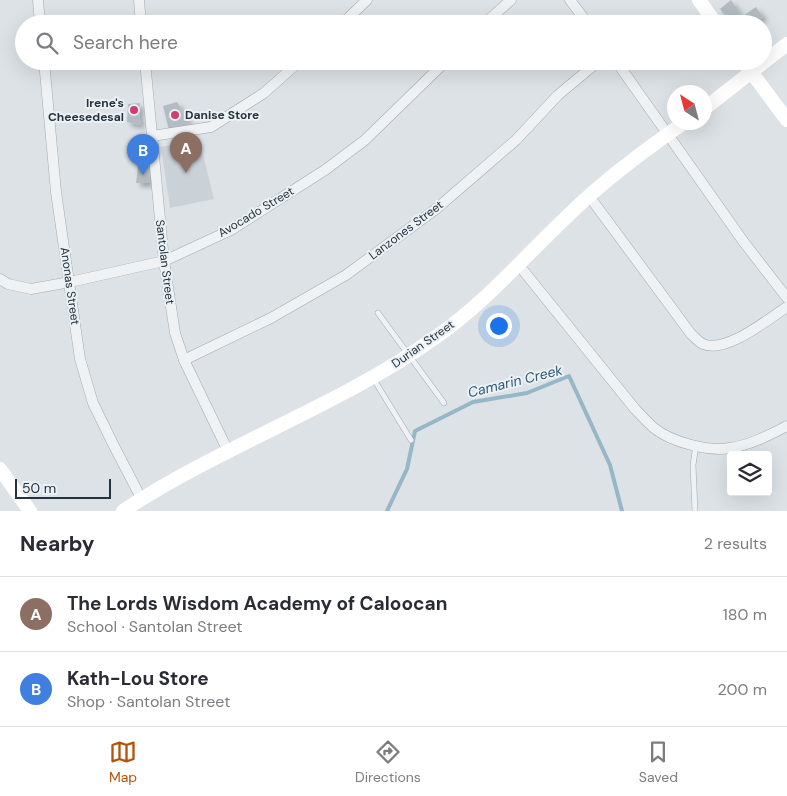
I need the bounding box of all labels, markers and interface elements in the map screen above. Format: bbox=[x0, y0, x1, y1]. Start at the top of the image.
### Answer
search box bbox=[15, 15, 772, 70]
icon: search bbox=[33, 29, 61, 57]
text: Search here bbox=[73, 30, 178, 55]
north arrow bbox=[667, 85, 712, 130]
place label: Irene's Cheesedesal bbox=[48, 95, 124, 125]
marker: Irene's Cheesedesal bbox=[128, 104, 140, 116]
place label: Danise Store bbox=[185, 107, 259, 123]
marker: Danise Store bbox=[169, 109, 181, 121]
pin: A bbox=[170, 132, 202, 173]
pin: B bbox=[127, 134, 159, 175]
street label: Avocado Street bbox=[215, 183, 297, 241]
street label: Lanzones Street bbox=[366, 197, 447, 263]
street label: Santolan Street bbox=[152, 219, 178, 306]
street label: Anonas Street bbox=[57, 246, 83, 326]
your location bbox=[486, 313, 512, 339]
street label: Durian Street bbox=[388, 316, 458, 372]
water label: Camarin Creek bbox=[466, 360, 565, 401]
map controls bbox=[727, 451, 772, 496]
button: layers bbox=[727, 451, 772, 496]
scale bar bbox=[15, 476, 111, 499]
text: 50 m bbox=[22, 479, 56, 497]
text: Nearby bbox=[20, 530, 94, 558]
text: 2 results bbox=[704, 533, 767, 554]
text: The Lords Wisdom Academy of Caloocan bbox=[67, 591, 447, 616]
text: A bbox=[30, 604, 42, 625]
text: 180 m bbox=[723, 604, 767, 625]
text: School · Santolan Street bbox=[67, 616, 243, 637]
text: Kath-Lou Store bbox=[67, 666, 209, 691]
text: B bbox=[31, 679, 41, 700]
text: 200 m bbox=[718, 679, 767, 700]
text: Shop · Santolan Street bbox=[67, 691, 230, 712]
tab: Map bbox=[109, 738, 137, 786]
tab: Directions bbox=[355, 738, 421, 786]
tab: Saved bbox=[639, 738, 678, 786]

